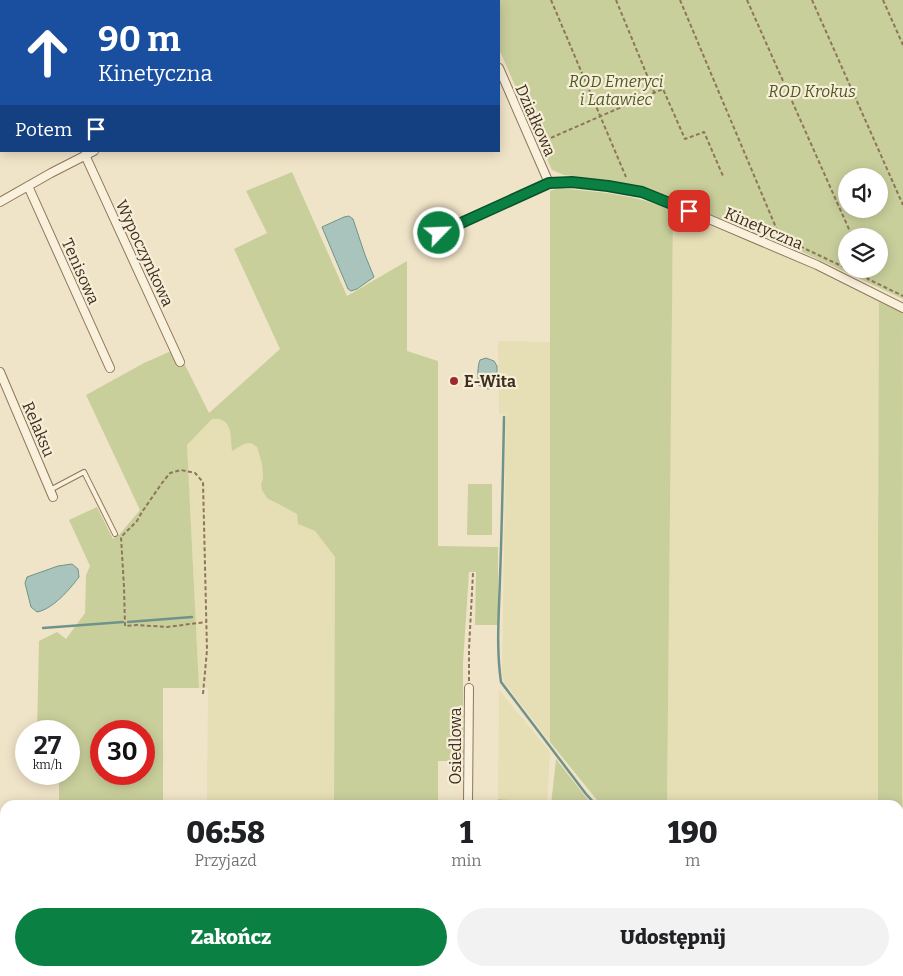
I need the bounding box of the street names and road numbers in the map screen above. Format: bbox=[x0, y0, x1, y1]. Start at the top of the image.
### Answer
street label: Działkowa bbox=[511, 81, 560, 159]
street label: Wypoczynkowa bbox=[112, 197, 178, 310]
street label: Kinetyczna bbox=[722, 203, 806, 254]
street label: Tenisowa bbox=[58, 235, 104, 307]
street label: Relaksu bbox=[18, 399, 59, 460]
street label: Osiedlowa bbox=[446, 707, 465, 785]

